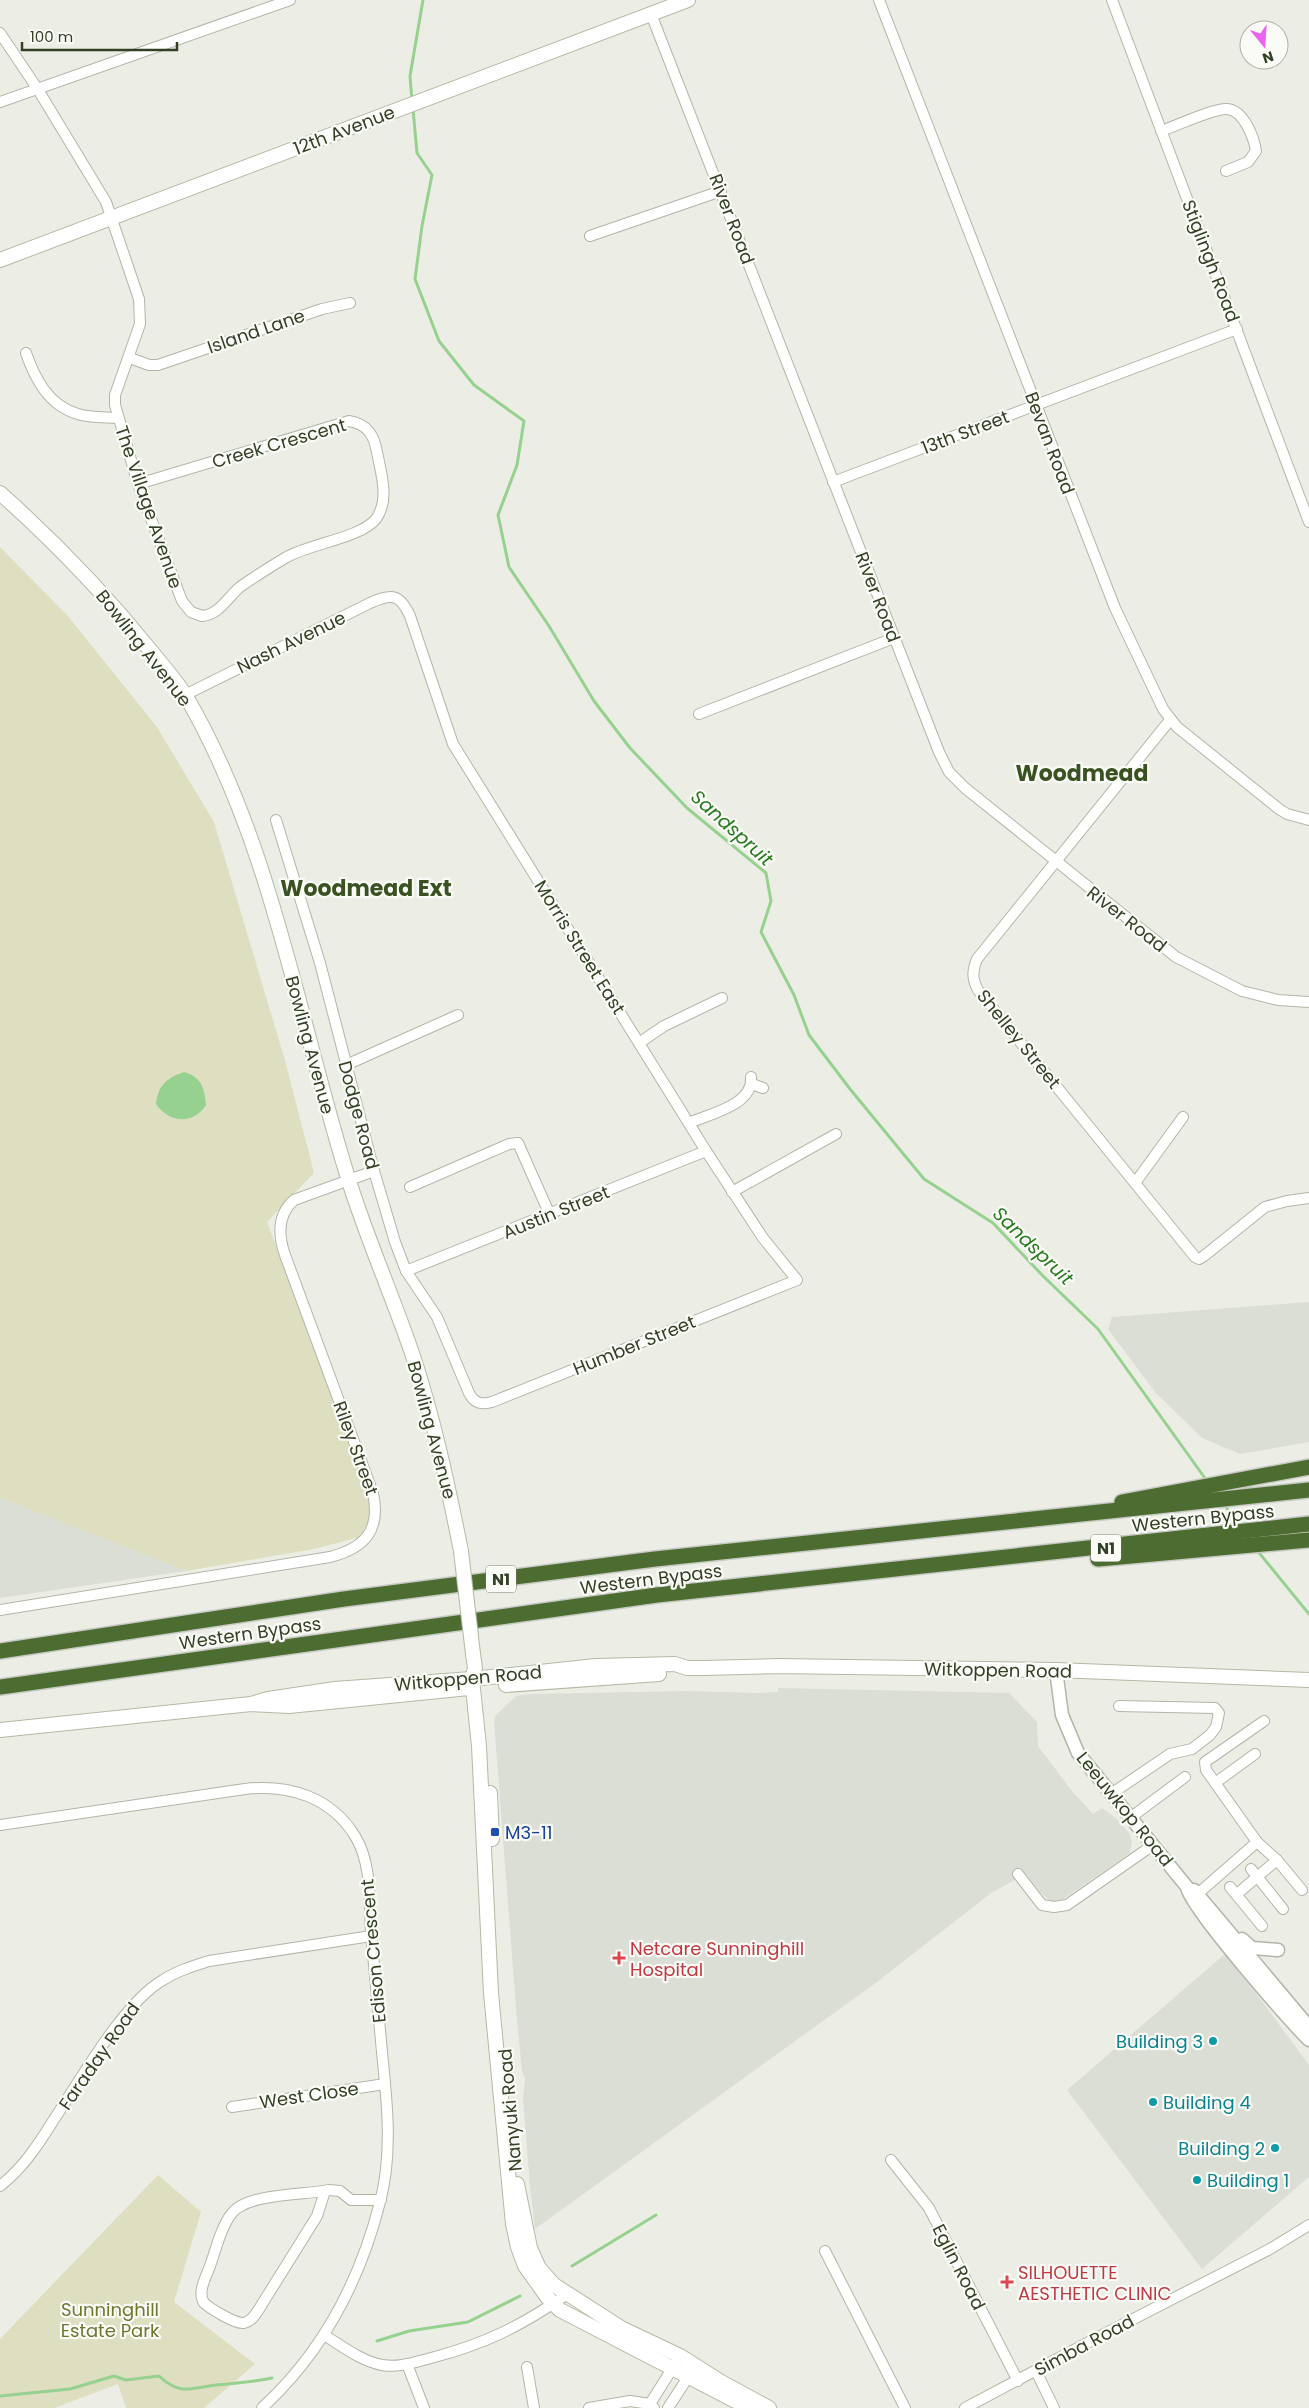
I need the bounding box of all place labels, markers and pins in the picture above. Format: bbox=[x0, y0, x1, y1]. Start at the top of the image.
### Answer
place label: M3-11 bbox=[505, 1820, 553, 1845]
marker: M3-11 bbox=[489, 1826, 501, 1838]
place label: Netcare Sunninghill Hospital bbox=[630, 1936, 804, 1982]
marker: Netcare Sunninghill Hospital bbox=[612, 1951, 626, 1965]
place label: Building 3 bbox=[1116, 2029, 1203, 2054]
marker: Building 3 bbox=[1207, 2035, 1219, 2047]
place label: Building 4 bbox=[1163, 2090, 1251, 2115]
marker: Building 4 bbox=[1147, 2096, 1159, 2108]
place label: Building 2 bbox=[1178, 2136, 1265, 2161]
marker: Building 2 bbox=[1269, 2142, 1281, 2154]
place label: Building 1 bbox=[1207, 2168, 1289, 2193]
marker: Building 1 bbox=[1191, 2174, 1203, 2186]
place label: SILHOUETTE AESTHETIC CLINIC bbox=[1018, 2260, 1171, 2306]
marker: SILHOUETTE AESTHETIC CLINIC bbox=[1000, 2275, 1014, 2289]

